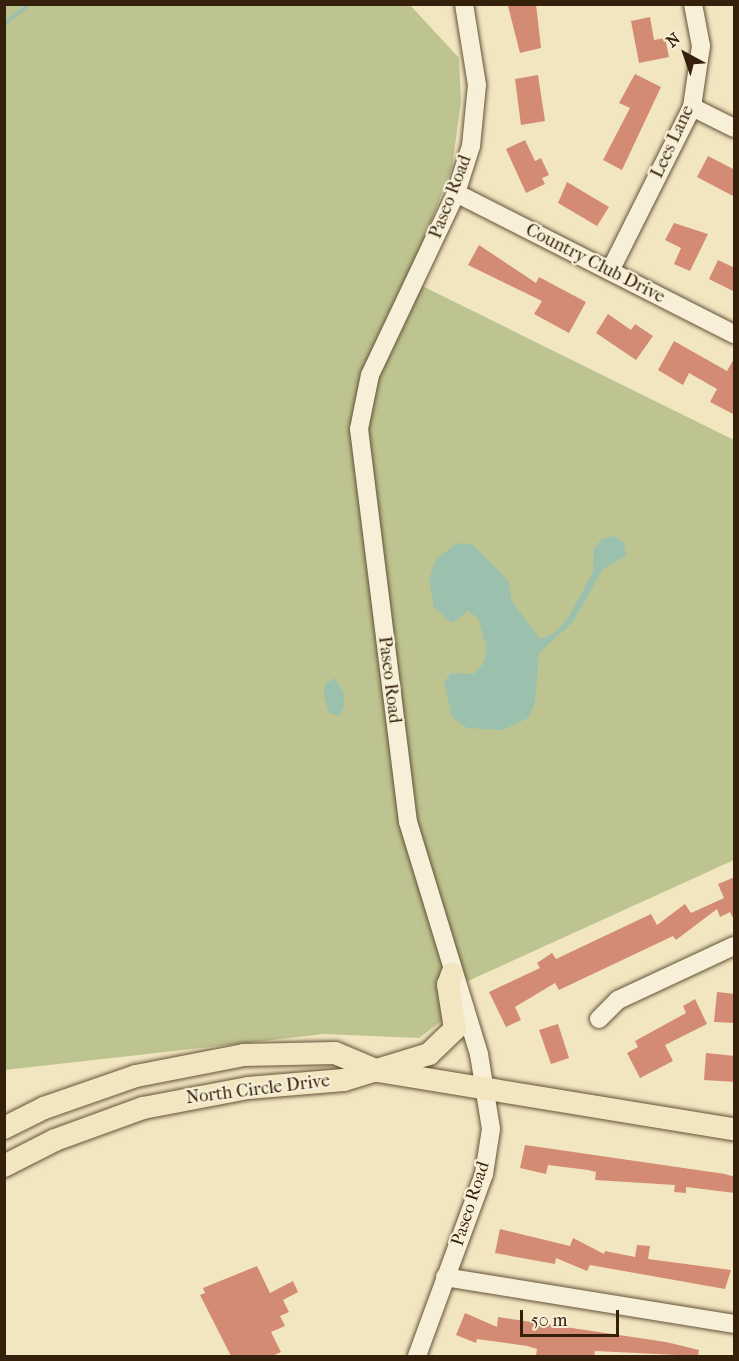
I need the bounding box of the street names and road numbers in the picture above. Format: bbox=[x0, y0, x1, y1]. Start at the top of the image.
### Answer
street label: Lees Lane bbox=[647, 102, 699, 182]
street label: Paseo Road bbox=[425, 152, 477, 242]
street label: Country Club Drive bbox=[522, 220, 668, 308]
street label: Paseo Road bbox=[373, 635, 405, 725]
street label: North Circle Drive bbox=[185, 1070, 331, 1110]
street label: Paseo Road bbox=[447, 1159, 495, 1249]

